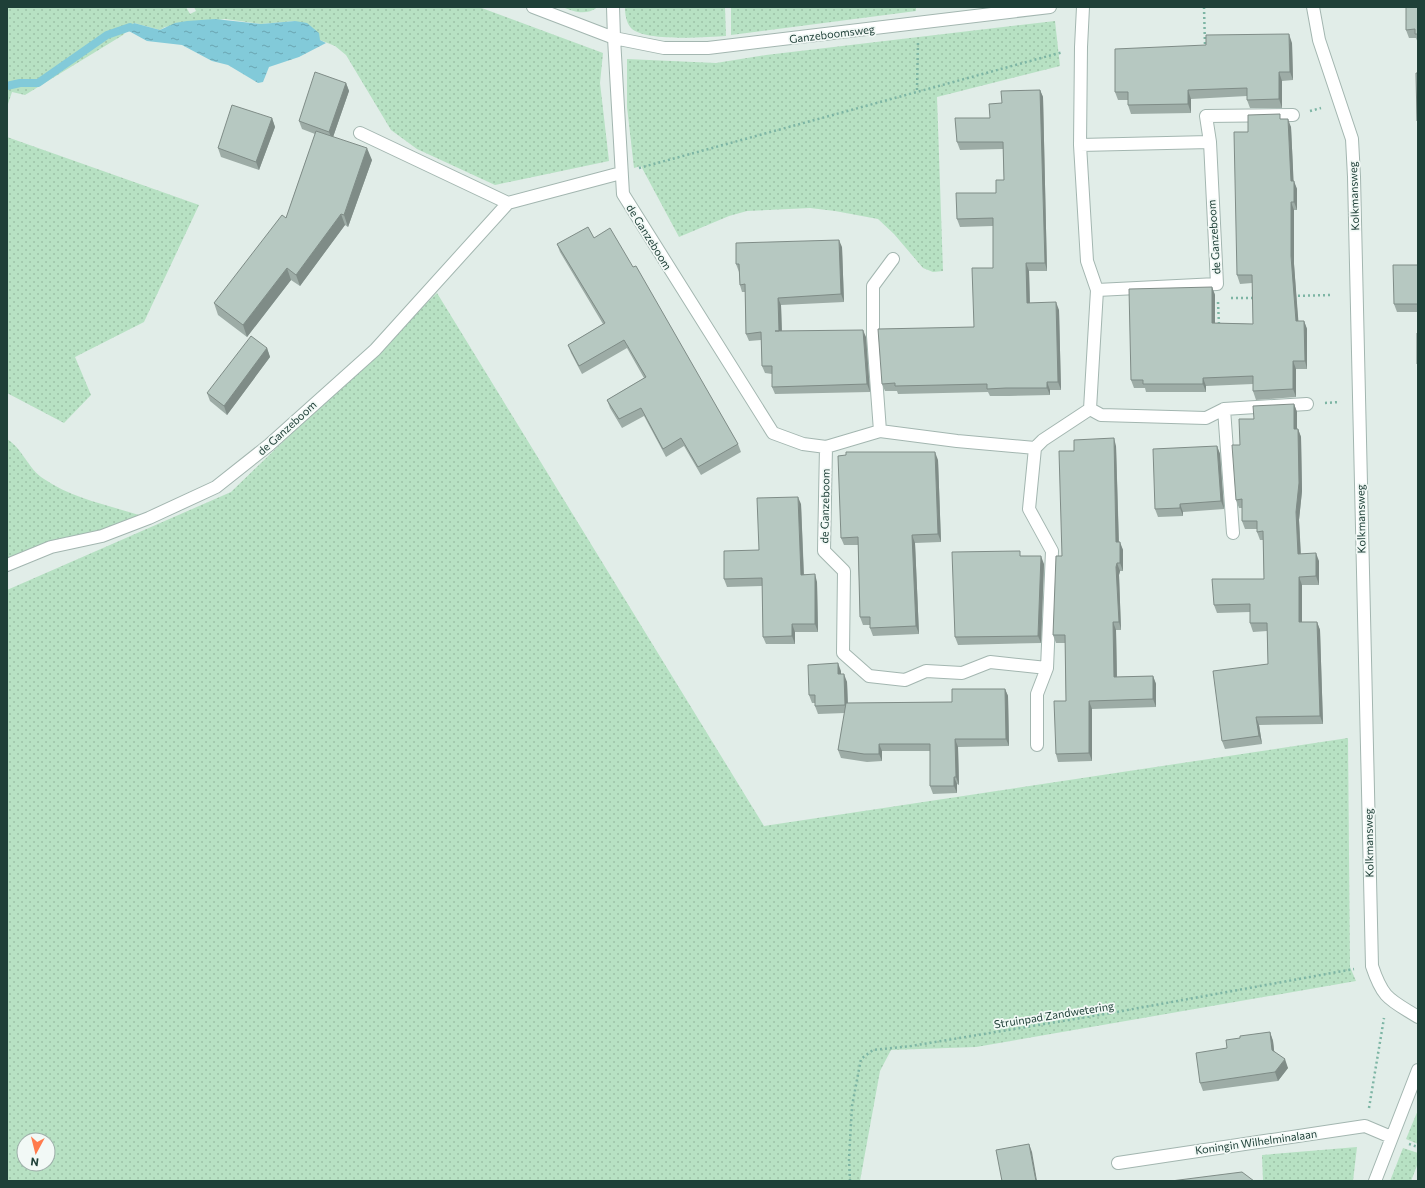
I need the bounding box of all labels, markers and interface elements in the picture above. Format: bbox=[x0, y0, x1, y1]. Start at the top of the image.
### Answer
street label: Ganzeboomsweg bbox=[789, 22, 875, 45]
street label: Kolkmansweg bbox=[1346, 161, 1361, 231]
street label: de Ganzeboom bbox=[1204, 199, 1223, 275]
street label: de Ganzeboom bbox=[624, 202, 675, 272]
street label: de Ganzeboom bbox=[254, 398, 319, 458]
street label: de Ganzeboom bbox=[817, 468, 832, 544]
street label: Kolkmansweg bbox=[1353, 484, 1368, 554]
street label: Kolkmansweg bbox=[1361, 808, 1376, 878]
street label: Struinpad Zandwetering bbox=[993, 999, 1115, 1030]
street label: Koningin Wilhelminalaan bbox=[1194, 1127, 1318, 1157]
north arrow bbox=[16, 1132, 56, 1172]
text: N bbox=[30, 1155, 40, 1169]

